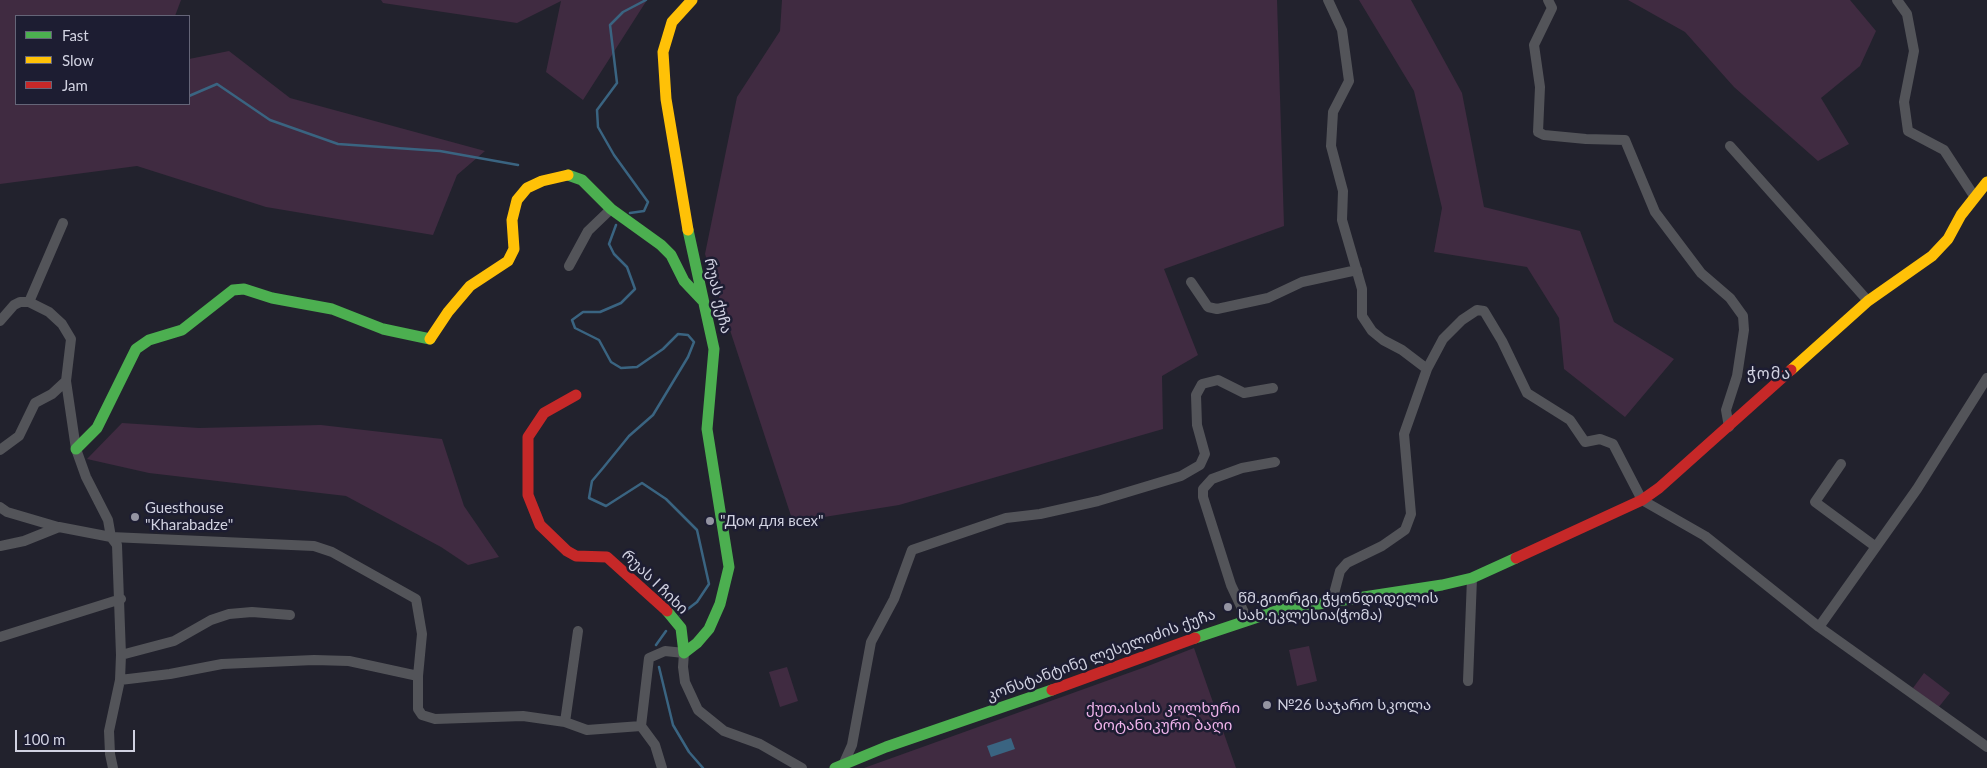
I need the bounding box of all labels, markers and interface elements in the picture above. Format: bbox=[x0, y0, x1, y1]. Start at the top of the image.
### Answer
legend bbox=[15, 15, 190, 105]
text: Fast bbox=[62, 26, 89, 44]
text: Slow bbox=[62, 51, 94, 69]
text: Jam bbox=[62, 76, 88, 94]
street label: რუას ქუჩა bbox=[701, 256, 735, 336]
district label: ჭომა bbox=[1746, 364, 1792, 384]
place label: Guesthouse "Kharabadze" bbox=[145, 499, 233, 534]
marker: Guesthouse "Kharabadze" bbox=[129, 511, 141, 523]
place label: "Дом для всех" bbox=[720, 512, 824, 530]
marker: "Дом для всех" bbox=[704, 515, 716, 527]
street label: რუას I ჩიხი bbox=[618, 546, 692, 618]
place label: წმ.გიორგი ჭყონდიდელის სახ.ეკლესია(ჭომა) bbox=[1238, 589, 1439, 624]
marker: წმ.გიორგი ჭყონდიდელის სახ.ეკლესია(ჭომა) bbox=[1222, 601, 1234, 613]
street label: კონსტანტინე ლესელიძის ქუჩა bbox=[984, 605, 1218, 705]
place label: №26 საჯარო სკოლა bbox=[1277, 696, 1431, 714]
park label: ქუთაისის კოლხური ბოტანიკური ბაღი bbox=[1086, 699, 1240, 734]
marker: №26 საჯარო სკოლა bbox=[1261, 699, 1273, 711]
scale bar bbox=[18, 720, 138, 752]
text: 100 m bbox=[23, 730, 65, 748]

